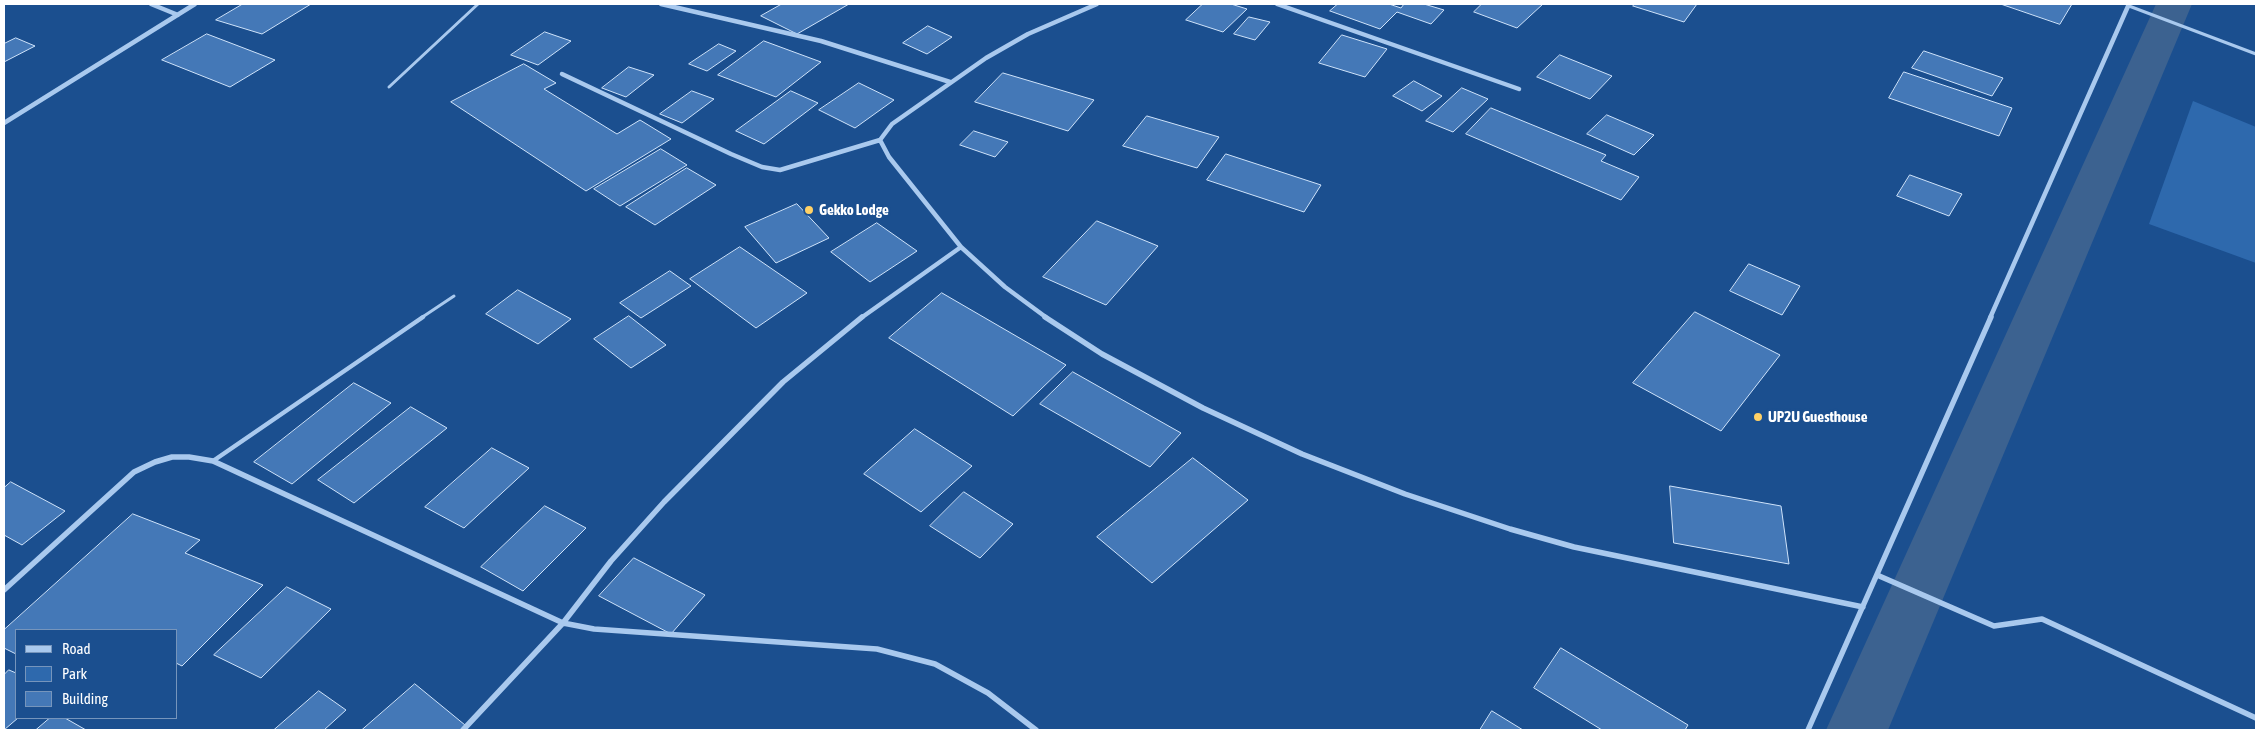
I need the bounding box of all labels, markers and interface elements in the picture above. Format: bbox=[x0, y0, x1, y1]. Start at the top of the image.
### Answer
place label: Gekko Lodge bbox=[819, 201, 889, 219]
marker: Gekko Lodge bbox=[803, 204, 815, 216]
place label: UP2U Guesthouse bbox=[1768, 408, 1867, 426]
marker: UP2U Guesthouse bbox=[1752, 411, 1764, 423]
legend bbox=[15, 629, 178, 719]
text: Road bbox=[62, 640, 91, 657]
text: Park bbox=[62, 665, 87, 682]
text: Building bbox=[62, 690, 108, 707]

